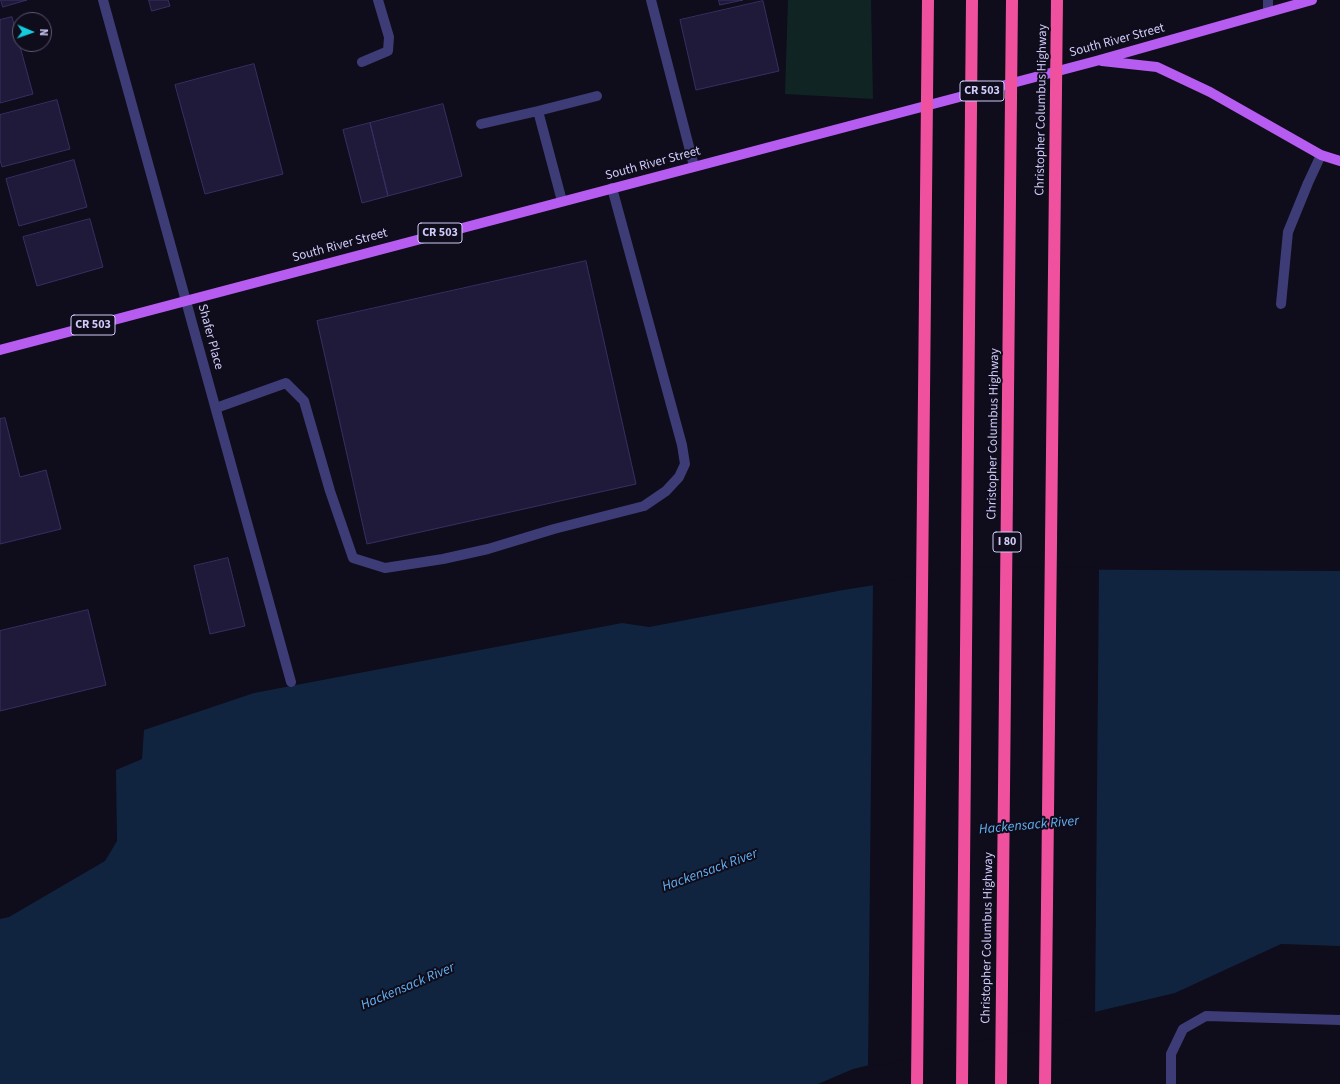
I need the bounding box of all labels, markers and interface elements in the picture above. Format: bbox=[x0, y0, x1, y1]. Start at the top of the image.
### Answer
north arrow bbox=[12, 12, 52, 52]
street label: South River Street bbox=[1068, 21, 1166, 61]
street label: Christopher Columbus Highway bbox=[1033, 24, 1051, 196]
text: N bbox=[36, 28, 51, 36]
road number: CR 503 bbox=[960, 81, 1004, 101]
street label: South River Street bbox=[604, 144, 702, 184]
road number: CR 503 bbox=[418, 223, 462, 243]
street label: South River Street bbox=[291, 226, 389, 266]
street label: Shafer Place bbox=[194, 303, 226, 371]
road number: CR 503 bbox=[71, 315, 115, 335]
street label: Christopher Columbus Highway bbox=[985, 348, 1003, 520]
road number: I 80 bbox=[993, 532, 1021, 552]
water label: Hackensack River bbox=[978, 813, 1080, 839]
water label: Hackensack River bbox=[660, 846, 760, 896]
street label: Christopher Columbus Highway bbox=[979, 852, 997, 1024]
water label: Hackensack River bbox=[359, 960, 457, 1014]

